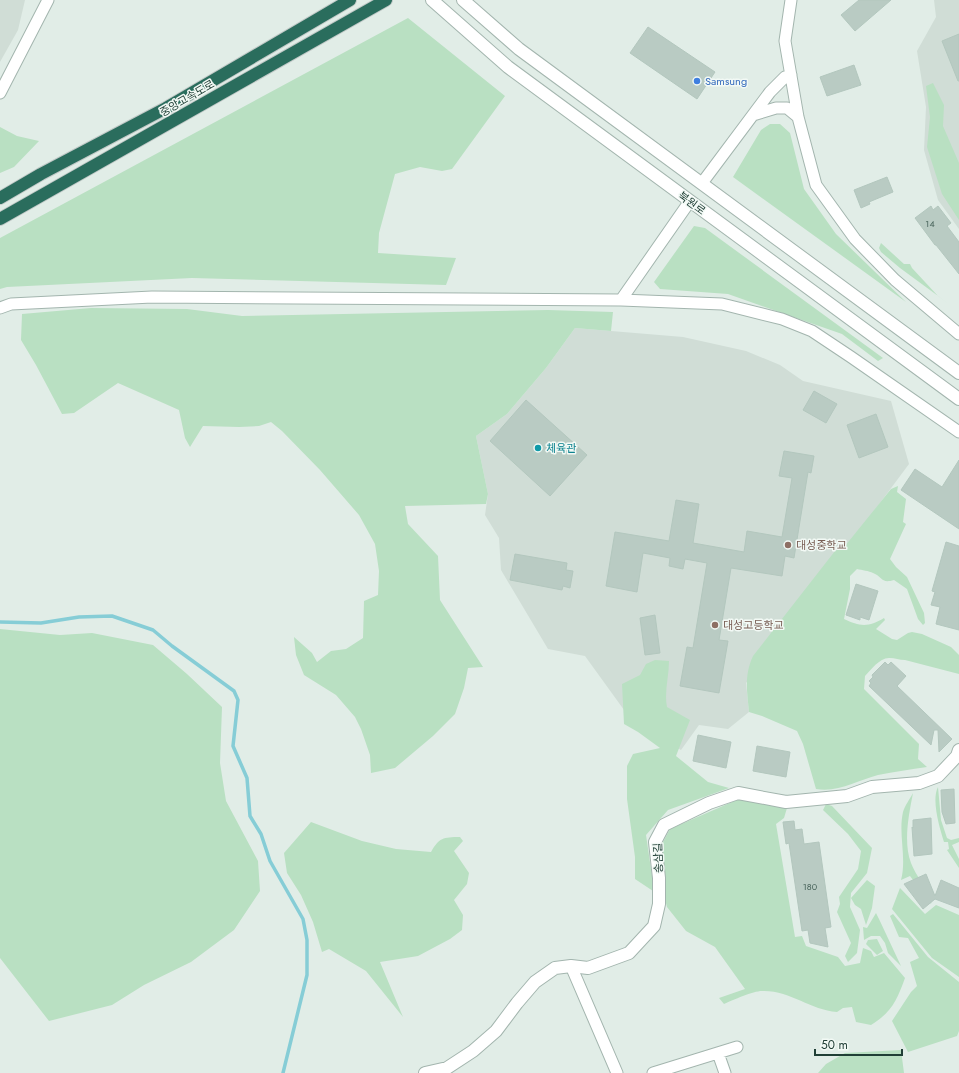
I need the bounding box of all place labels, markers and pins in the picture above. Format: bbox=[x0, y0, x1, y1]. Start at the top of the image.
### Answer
place label: Samsung bbox=[705, 73, 747, 89]
marker: Samsung bbox=[692, 76, 702, 86]
place label: 체육관 bbox=[546, 440, 576, 456]
marker: 체육관 bbox=[533, 443, 543, 453]
place label: 대성중학교 bbox=[796, 537, 847, 553]
marker: 대성중학교 bbox=[783, 540, 793, 550]
place label: 대성고등학교 bbox=[723, 617, 784, 633]
marker: 대성고등학교 bbox=[710, 620, 720, 630]

